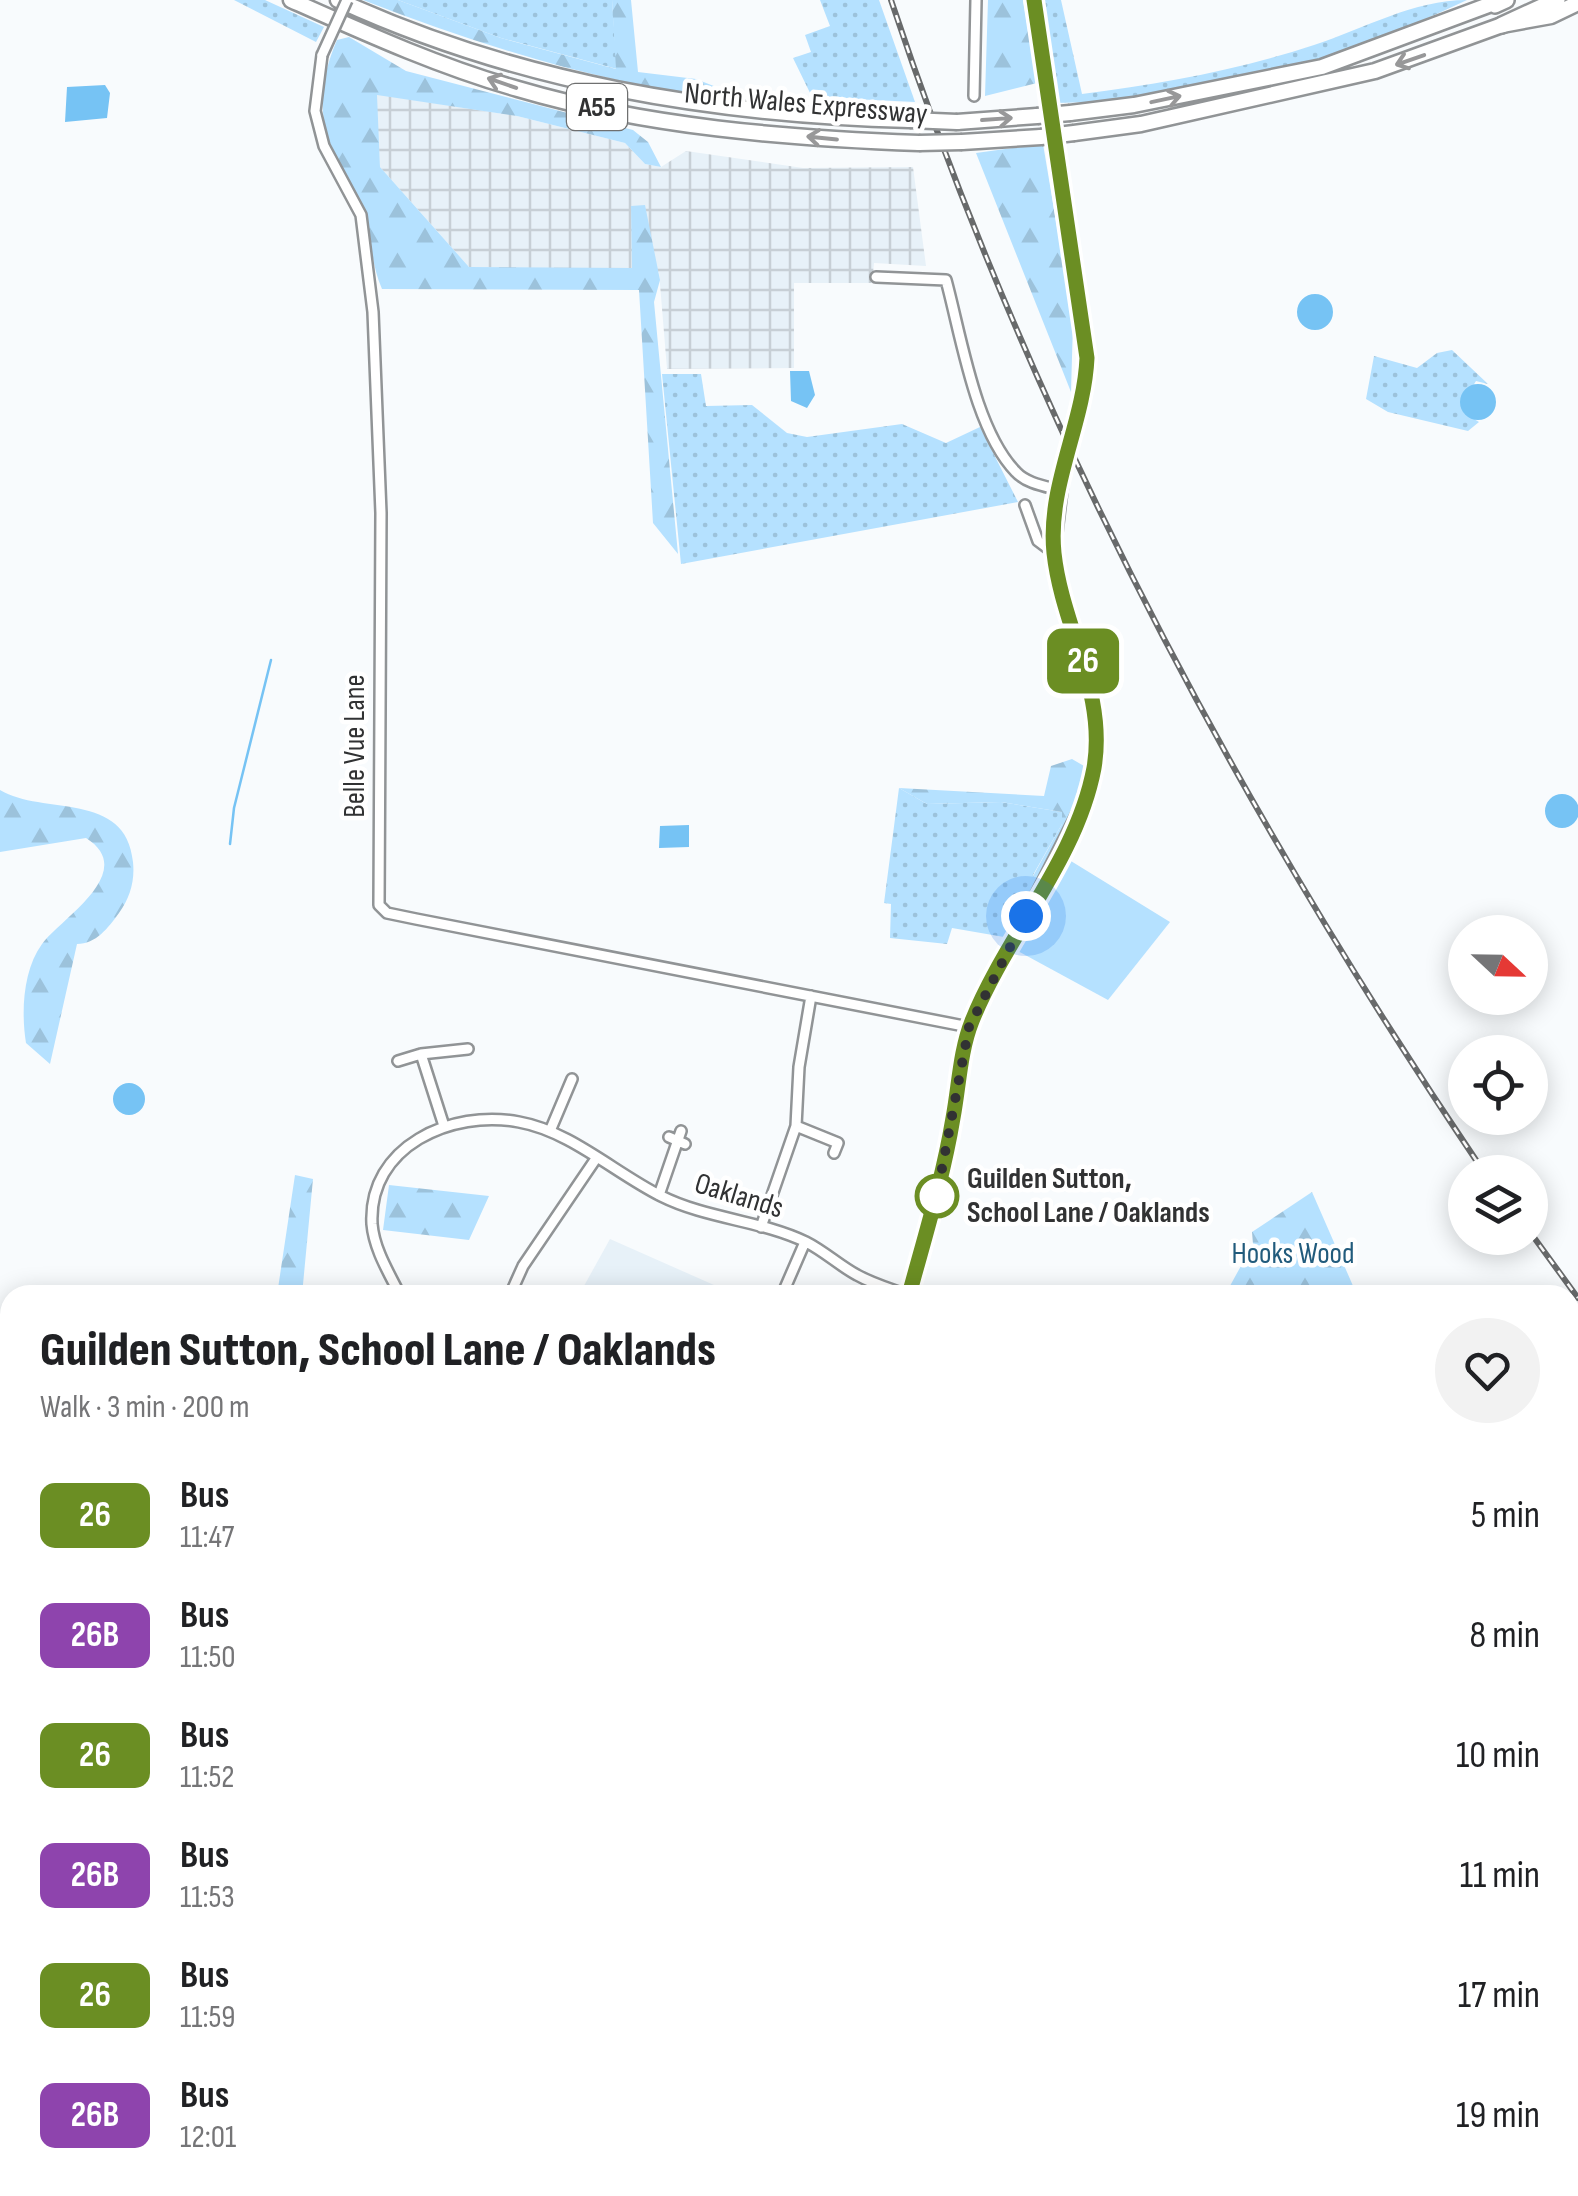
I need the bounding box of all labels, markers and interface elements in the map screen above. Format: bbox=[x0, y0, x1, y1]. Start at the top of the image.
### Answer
one-way arrow bbox=[1395, 52, 1427, 70]
one-way arrow bbox=[486, 73, 518, 91]
street label: North Wales Expressway bbox=[683, 75, 929, 133]
road number: A55 bbox=[567, 84, 627, 130]
one-way arrow bbox=[1150, 88, 1182, 107]
one-way arrow bbox=[981, 109, 1013, 128]
one-way arrow bbox=[806, 128, 838, 147]
line badge: 26 bbox=[1038, 628, 1128, 694]
text: 26 bbox=[1067, 640, 1099, 683]
street label: Belle Vue Lane bbox=[337, 674, 373, 818]
your location bbox=[1001, 891, 1051, 941]
north arrow bbox=[1448, 915, 1548, 1015]
map controls bbox=[1448, 915, 1548, 1255]
button: locate bbox=[1448, 1035, 1548, 1135]
button: layers bbox=[1448, 1155, 1548, 1255]
place label: Guilden Sutton, School Lane / Oaklands bbox=[967, 1161, 1210, 1231]
street label: Oaklands bbox=[690, 1166, 788, 1226]
marker: Guilden Sutton, School Lane / Oaklands bbox=[916, 1175, 958, 1217]
park label: Hooks Wood bbox=[1231, 1236, 1355, 1272]
button: heart bbox=[1435, 1318, 1540, 1423]
text: Guilden Sutton, School Lane / Oaklands bbox=[40, 1322, 716, 1379]
text: Walk · 3 min · 200 m bbox=[40, 1388, 250, 1427]
text: Bus bbox=[180, 1473, 229, 1518]
text: 5 min bbox=[1471, 1493, 1540, 1538]
text: 26 bbox=[79, 1494, 111, 1537]
text: 11:47 bbox=[180, 1518, 234, 1557]
text: Bus bbox=[180, 1593, 229, 1638]
text: 8 min bbox=[1470, 1613, 1540, 1658]
text: 26B bbox=[71, 1614, 119, 1657]
text: 11:50 bbox=[180, 1638, 236, 1677]
text: Bus bbox=[180, 1713, 229, 1758]
text: 10 min bbox=[1456, 1733, 1540, 1778]
text: 26 bbox=[79, 1734, 111, 1777]
text: 11:52 bbox=[180, 1758, 234, 1797]
text: Bus bbox=[180, 1833, 229, 1878]
text: 11 min bbox=[1460, 1853, 1540, 1898]
text: 26B bbox=[71, 1854, 119, 1897]
text: 11:53 bbox=[180, 1878, 235, 1917]
text: Bus bbox=[180, 1953, 229, 1998]
text: 17 min bbox=[1458, 1973, 1540, 2018]
text: 26 bbox=[79, 1974, 111, 2017]
text: 11:59 bbox=[180, 1998, 235, 2037]
text: Bus bbox=[180, 2073, 229, 2118]
text: 19 min bbox=[1456, 2093, 1540, 2138]
text: 26B bbox=[71, 2094, 119, 2137]
text: 12:01 bbox=[180, 2118, 236, 2157]

